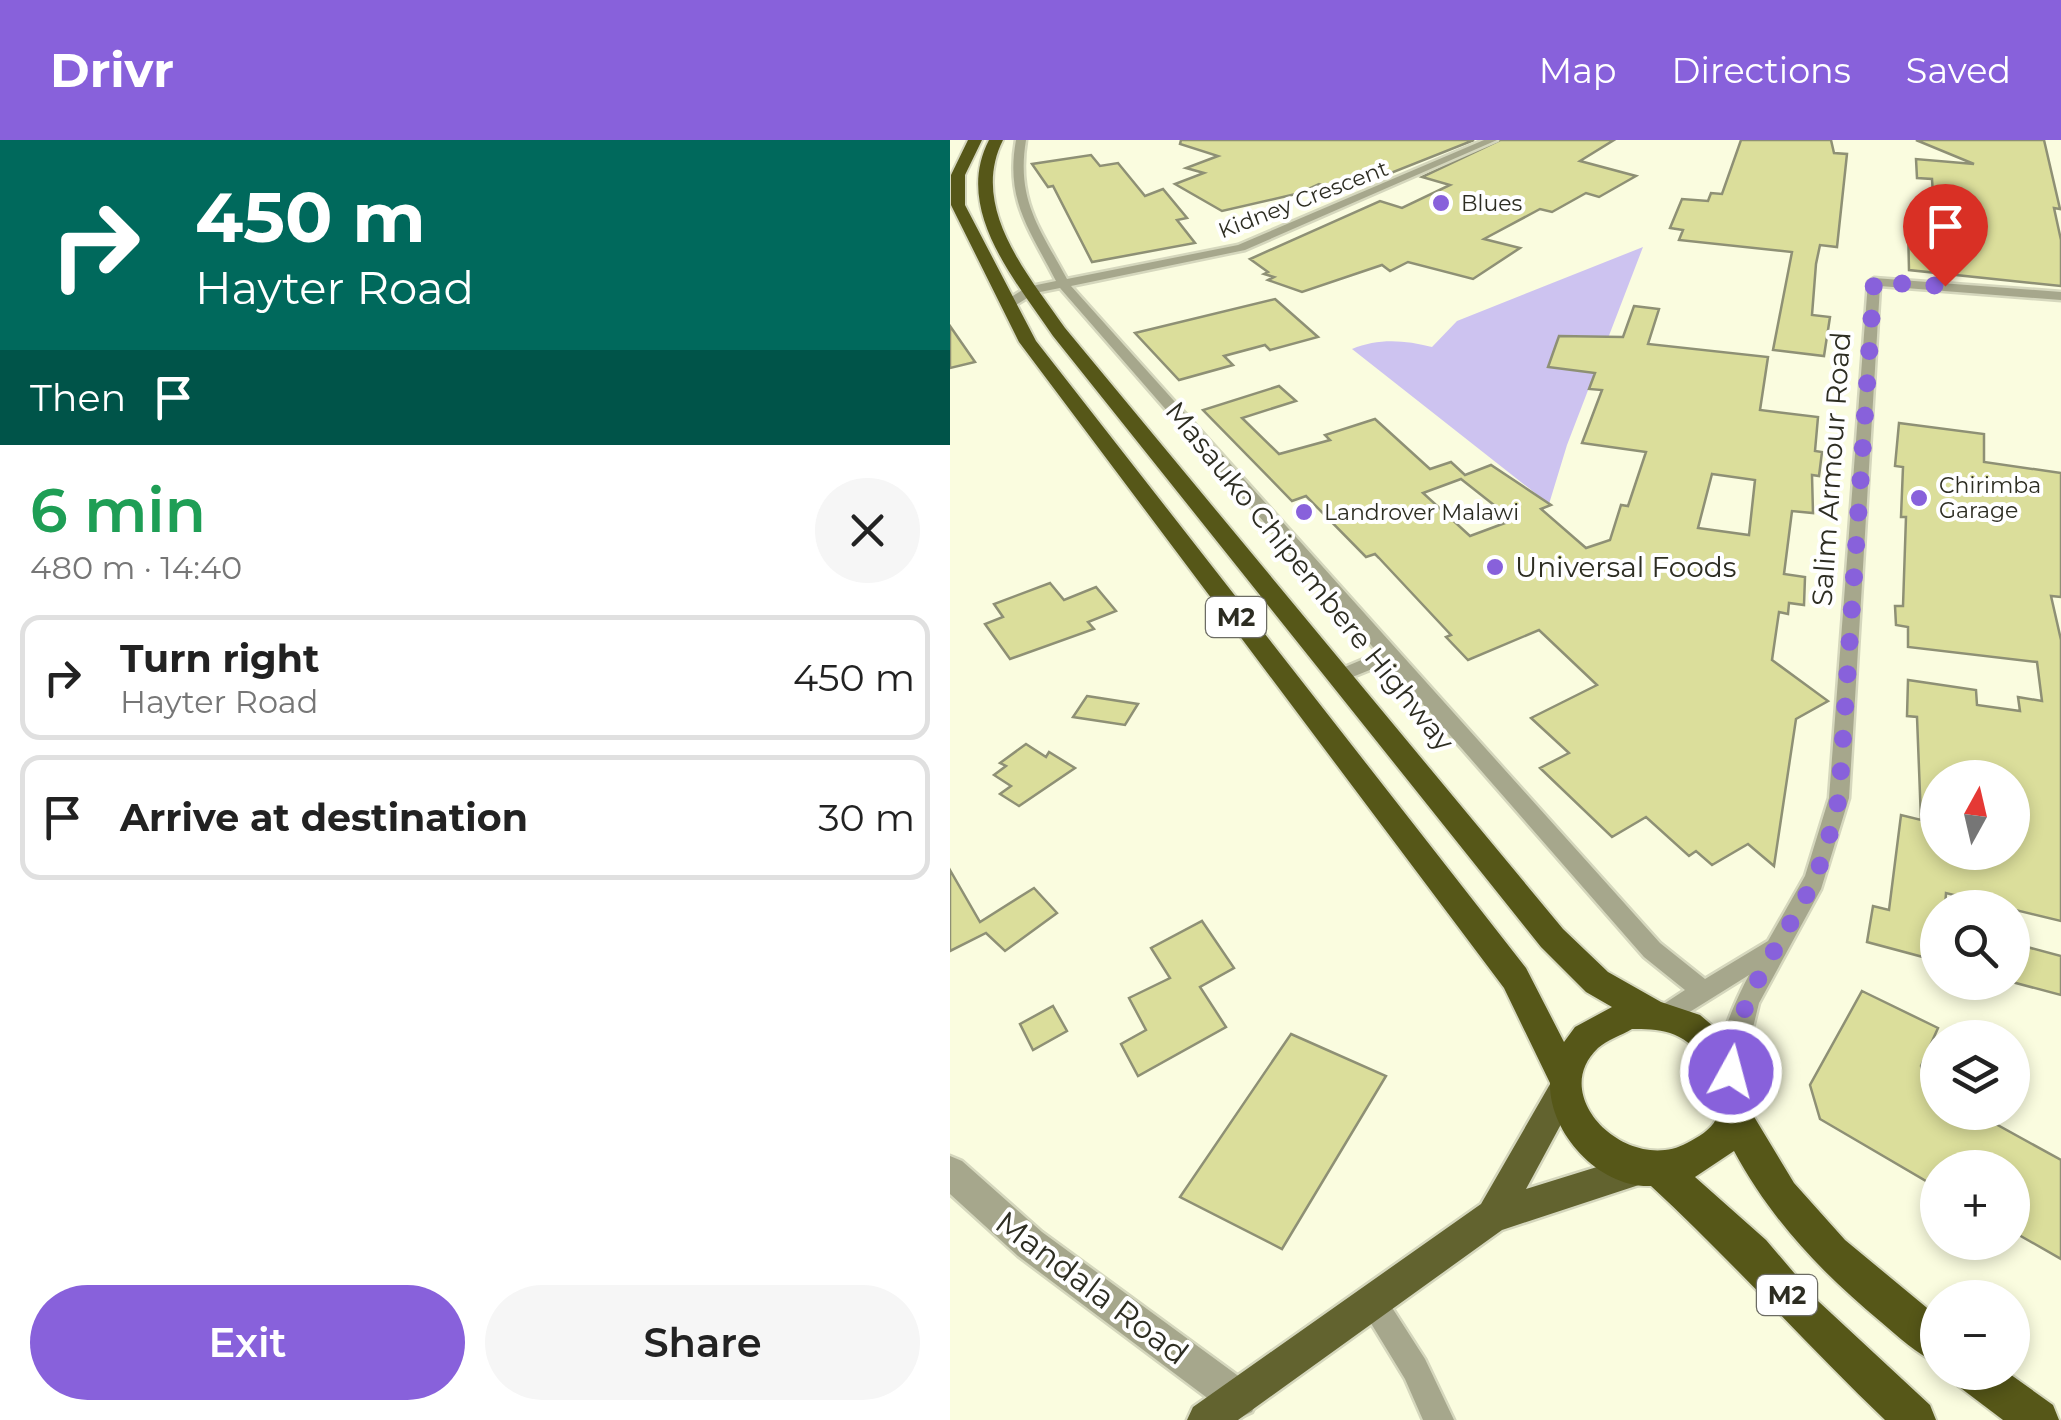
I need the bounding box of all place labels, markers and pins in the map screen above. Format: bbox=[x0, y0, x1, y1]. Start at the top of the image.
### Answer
pin bbox=[1903, 184, 1988, 287]
place label: Blues bbox=[1461, 190, 1523, 217]
marker: Blues bbox=[1430, 192, 1452, 214]
place label: Chirimba Garage bbox=[1939, 472, 2041, 524]
marker: Chirimba Garage bbox=[1908, 487, 1930, 509]
place label: Landrover Malawi bbox=[1324, 499, 1519, 526]
marker: Landrover Malawi bbox=[1293, 501, 1315, 523]
place label: Universal Foods bbox=[1515, 550, 1737, 584]
marker: Universal Foods bbox=[1484, 556, 1506, 578]

